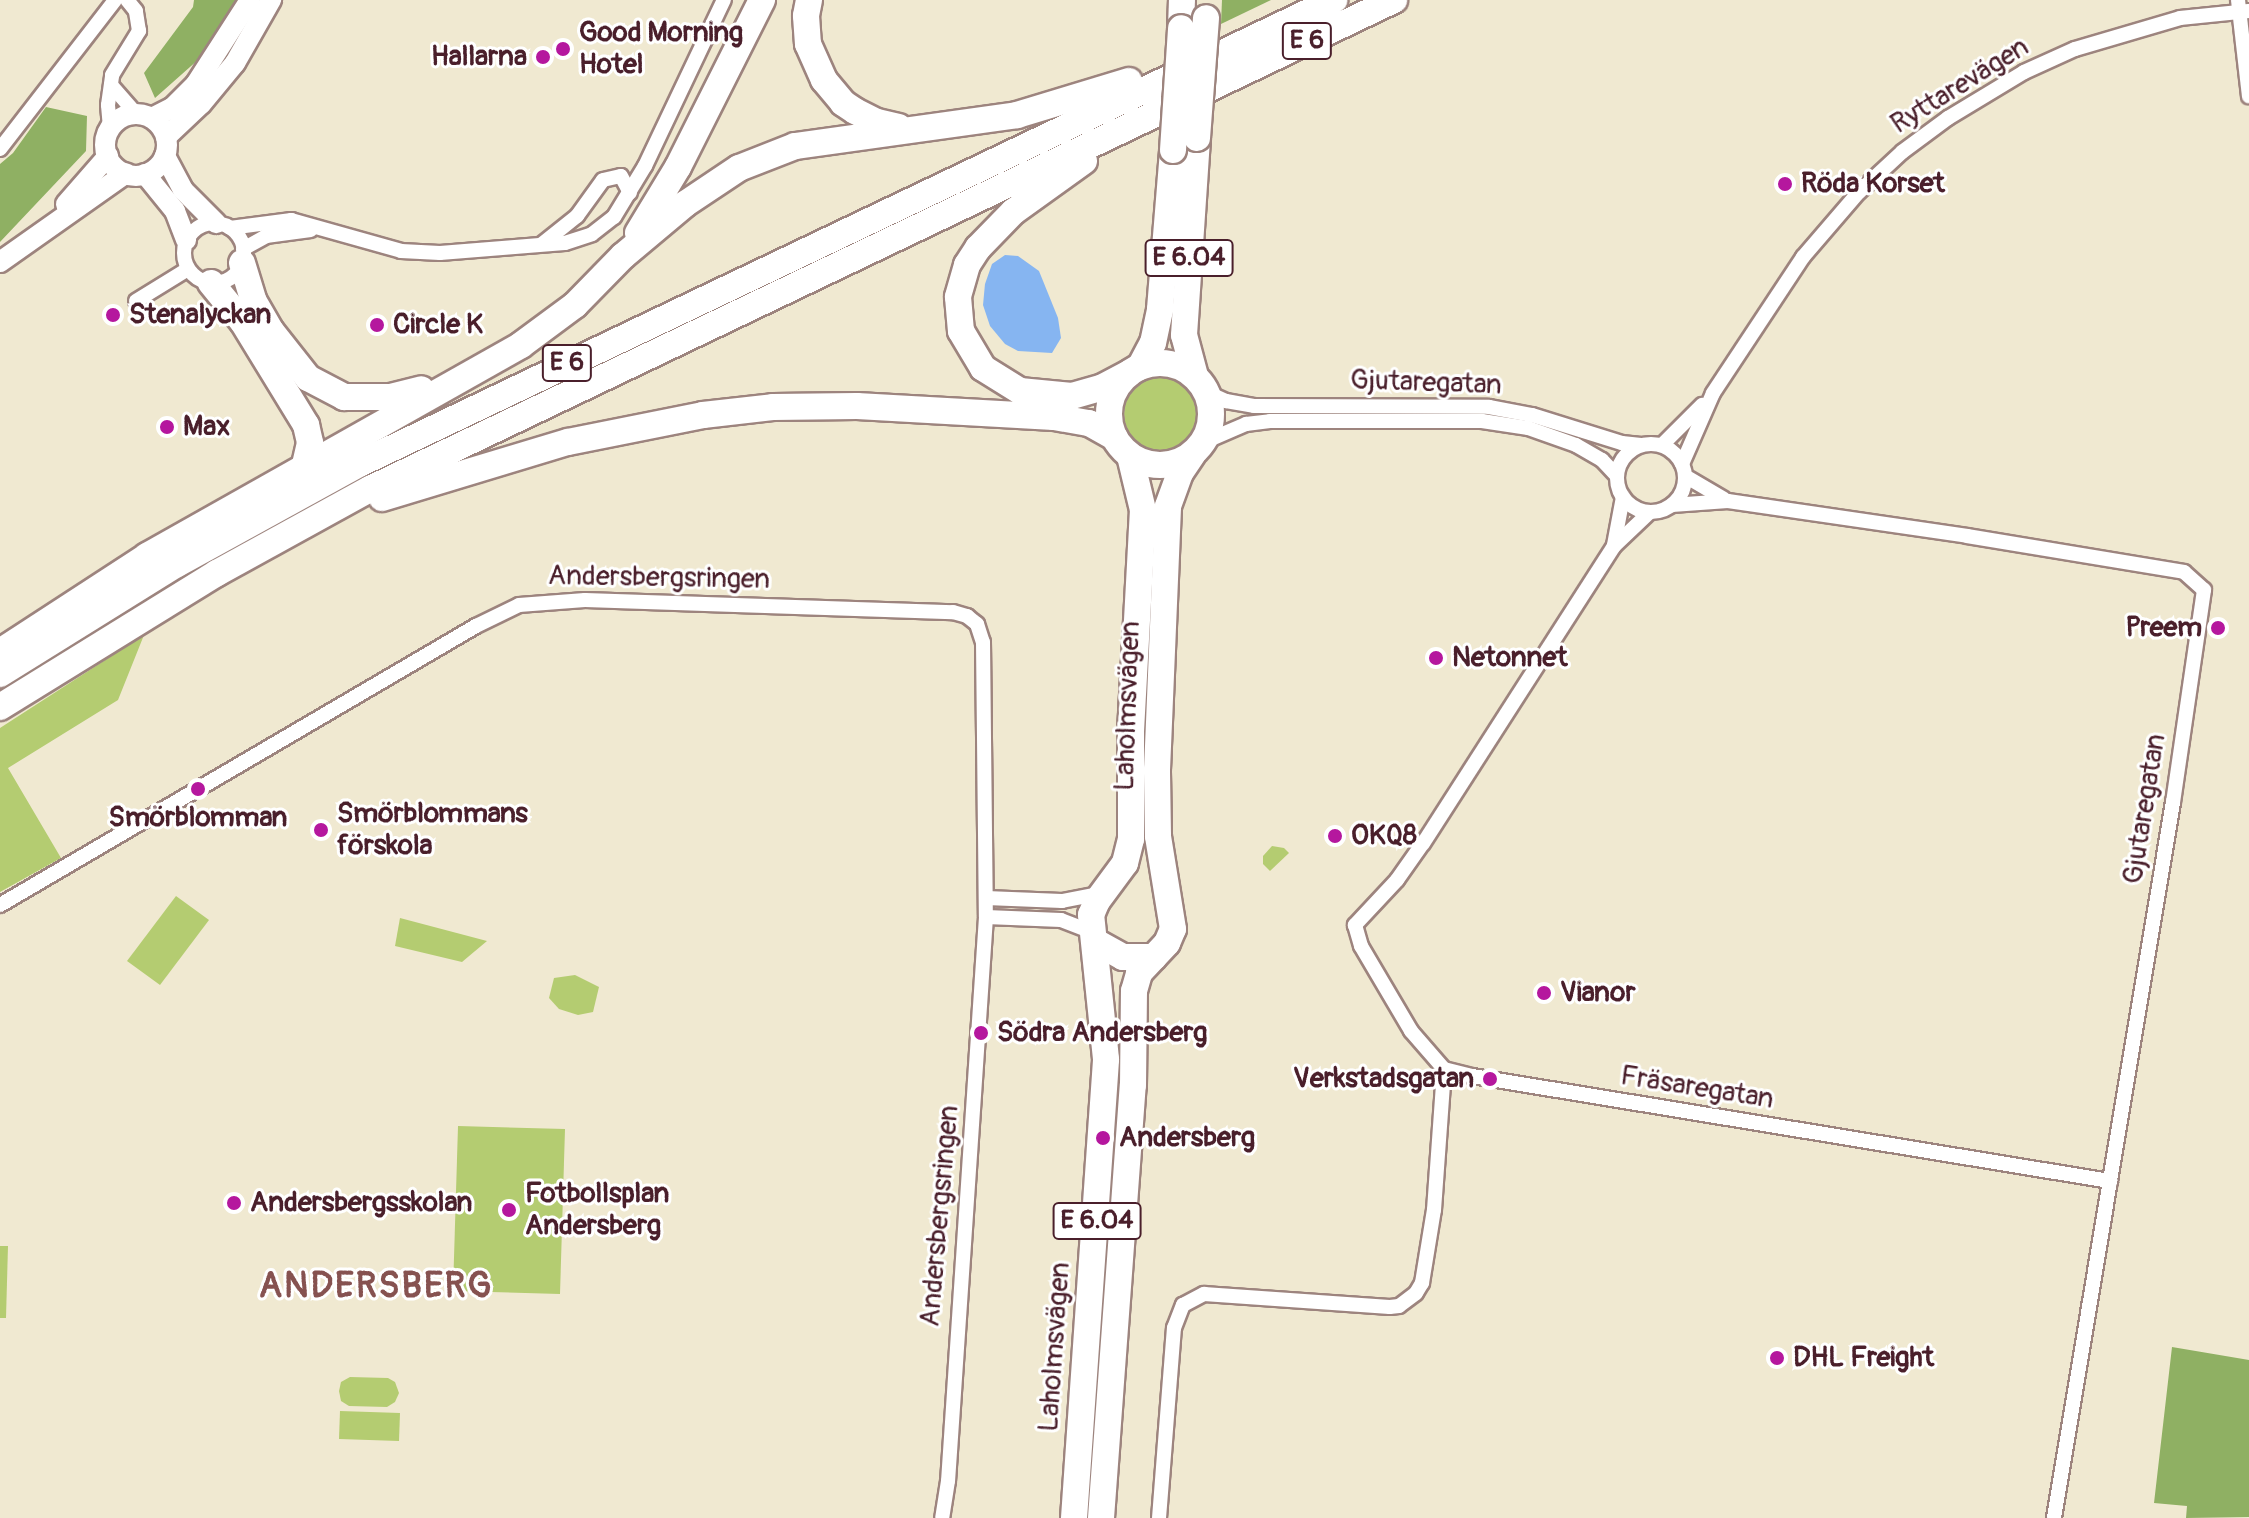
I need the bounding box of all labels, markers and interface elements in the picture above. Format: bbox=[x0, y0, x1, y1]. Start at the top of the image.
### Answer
place label: Good Morning Hotel bbox=[579, 16, 743, 82]
road number: E 6 bbox=[1281, 19, 1333, 63]
street label: Ryttarevägen bbox=[1885, 30, 2035, 142]
place label: Hallarna bbox=[431, 40, 527, 74]
marker: Good Morning Hotel bbox=[554, 40, 572, 58]
marker: Hallarna bbox=[534, 48, 552, 66]
place label: Röda Korset bbox=[1801, 167, 1945, 201]
marker: Röda Korset bbox=[1776, 175, 1794, 193]
road number: E 6.04 bbox=[1143, 236, 1235, 280]
place label: Stenalyckan bbox=[129, 298, 271, 332]
marker: Stenalyckan bbox=[104, 306, 122, 324]
place label: Circle K bbox=[393, 308, 483, 342]
marker: Circle K bbox=[368, 316, 386, 334]
road number: E 6 bbox=[541, 341, 593, 385]
street label: Gjutaregatan bbox=[1350, 364, 1502, 402]
place label: Max bbox=[183, 410, 230, 444]
marker: Max bbox=[158, 418, 176, 436]
street label: Andersbergsringen bbox=[548, 559, 770, 597]
place label: Preem bbox=[2125, 611, 2202, 645]
marker: Preem bbox=[2209, 619, 2227, 637]
street label: Laholmsvägen bbox=[1108, 621, 1148, 791]
place label: Netonnet bbox=[1452, 641, 1568, 675]
marker: Netonnet bbox=[1427, 649, 1445, 667]
street label: Gjutaregatan bbox=[2117, 731, 2173, 887]
marker: Smörblomman bbox=[189, 780, 207, 798]
place label: Smörblommans förskola bbox=[337, 797, 528, 863]
place label: Smörblomman bbox=[109, 801, 287, 835]
place label: OKQ8 bbox=[1351, 819, 1417, 853]
marker: Smörblommans förskola bbox=[312, 821, 330, 839]
marker: OKQ8 bbox=[1326, 827, 1344, 845]
place label: Vianor bbox=[1560, 976, 1635, 1010]
marker: Vianor bbox=[1535, 984, 1553, 1002]
place label: Södra Andersberg bbox=[997, 1016, 1207, 1050]
marker: Södra Andersberg bbox=[972, 1024, 990, 1042]
street label: Fräsaregatan bbox=[1618, 1059, 1776, 1117]
place label: Verkstadsgatan bbox=[1293, 1062, 1474, 1096]
marker: Verkstadsgatan bbox=[1481, 1070, 1499, 1088]
street label: Andersbergsringen bbox=[914, 1104, 966, 1328]
place label: Andersberg bbox=[1119, 1121, 1255, 1155]
marker: Andersberg bbox=[1094, 1129, 1112, 1147]
place label: Fotbollsplan Andersberg bbox=[525, 1177, 669, 1243]
place label: Andersbergsskolan bbox=[250, 1186, 472, 1220]
marker: Andersbergsskolan bbox=[225, 1194, 243, 1212]
road number: E 6.04 bbox=[1051, 1199, 1143, 1243]
marker: Fotbollsplan Andersberg bbox=[500, 1201, 518, 1219]
street label: Laholmsvägen bbox=[1032, 1261, 1078, 1433]
district label: ANDERSBERG bbox=[259, 1264, 493, 1308]
place label: DHL Freight bbox=[1793, 1341, 1934, 1375]
marker: DHL Freight bbox=[1768, 1349, 1786, 1367]

